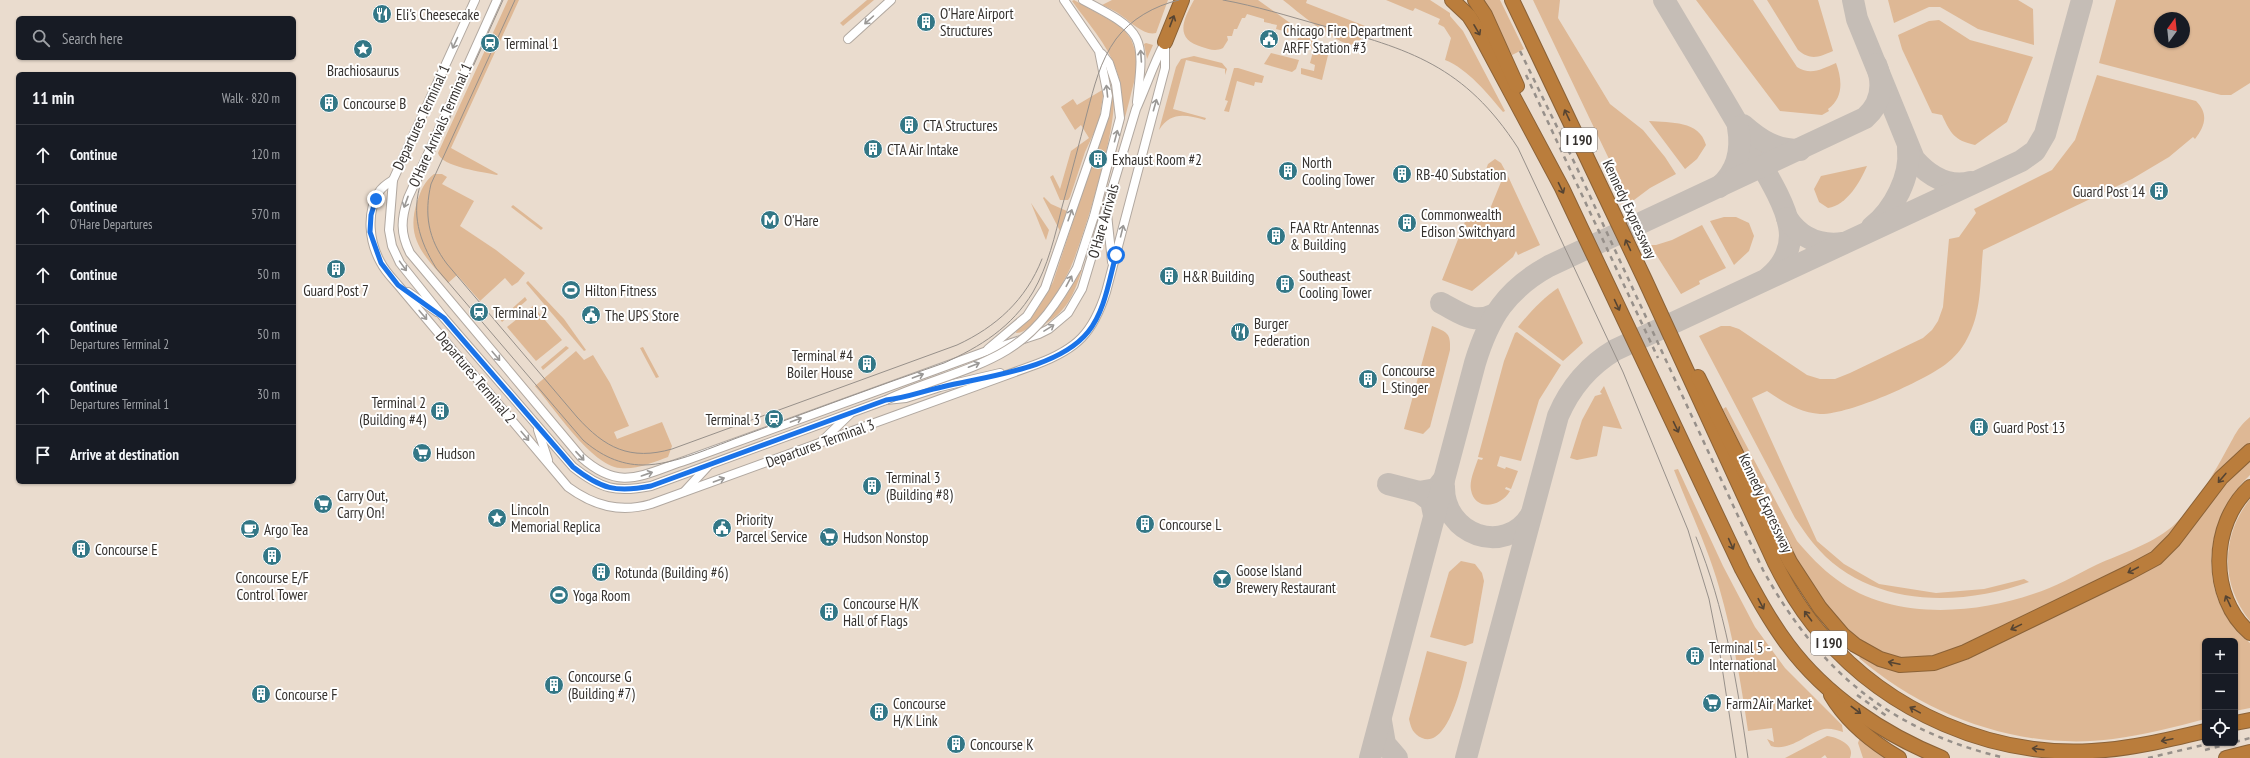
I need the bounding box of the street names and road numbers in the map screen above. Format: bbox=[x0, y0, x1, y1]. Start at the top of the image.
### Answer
street label: O'Hare Arrivals Terminal 1 bbox=[404, 60, 476, 190]
street label: Departures Terminal 1 bbox=[388, 61, 454, 173]
road number: I 190 bbox=[1561, 128, 1597, 152]
street label: Kennedy Expressway bbox=[1599, 156, 1661, 262]
street label: O'Hare Arrivals bbox=[1083, 182, 1123, 260]
street label: Departures Terminal 2 bbox=[432, 327, 520, 427]
street label: Departures Terminal 3 bbox=[763, 415, 877, 471]
street label: Kennedy Expressway bbox=[1735, 450, 1797, 556]
road number: I 190 bbox=[1811, 631, 1847, 655]

